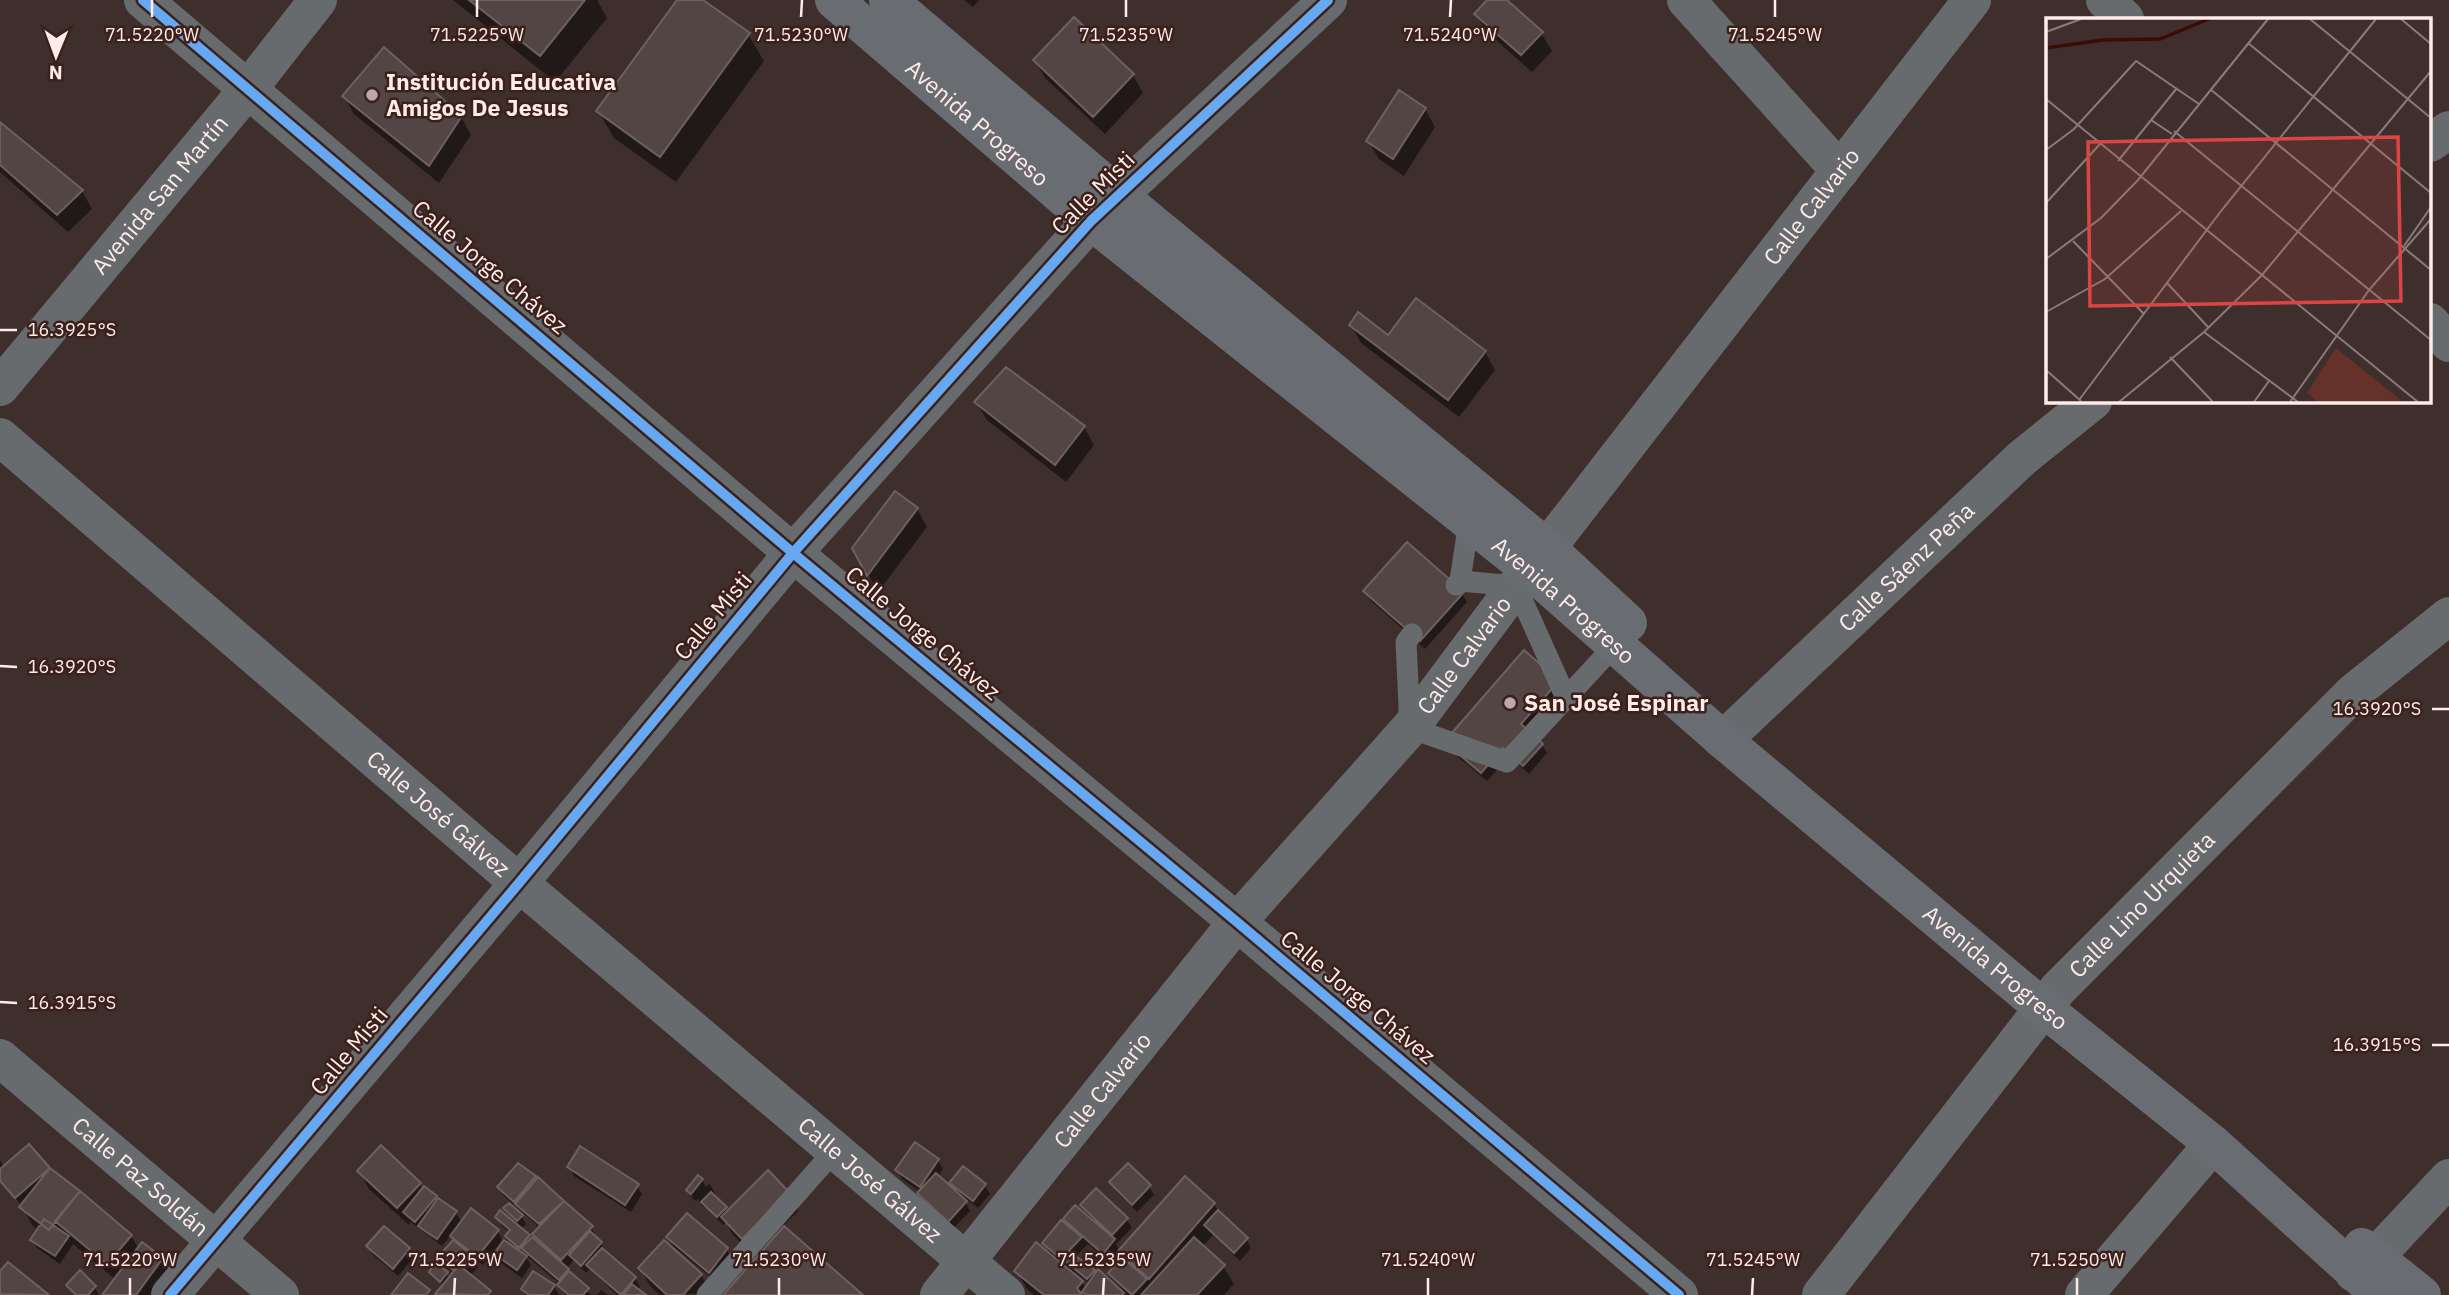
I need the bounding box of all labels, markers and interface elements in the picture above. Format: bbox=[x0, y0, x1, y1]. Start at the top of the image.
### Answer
inset map bbox=[2046, 18, 2432, 402]
north arrow bbox=[21, 21, 91, 91]
text: 71.5220°W bbox=[105, 23, 199, 46]
text: 71.5225°W bbox=[430, 23, 524, 46]
text: 71.5230°W bbox=[754, 23, 848, 46]
text: 71.5235°W bbox=[1079, 23, 1173, 46]
text: 71.5240°W bbox=[1403, 23, 1497, 46]
text: 71.5245°W bbox=[1728, 23, 1822, 46]
street label: Avenida Progreso bbox=[900, 52, 1056, 193]
text: N bbox=[49, 61, 63, 85]
place label: Institución Educativa Amigos De Jesus bbox=[386, 66, 616, 122]
marker: Institución Educativa Amigos De Jesus bbox=[364, 87, 380, 103]
street label: Avenida San Martín bbox=[84, 108, 234, 280]
street label: Calle Calvario bbox=[1756, 141, 1866, 271]
street label: Calle Misti bbox=[1044, 144, 1140, 240]
street label: Calle Jorge Chávez bbox=[407, 193, 574, 340]
text: 16.3925°S bbox=[28, 318, 116, 341]
street label: Calle Sáenz Peña bbox=[1831, 495, 1980, 638]
street label: Avenida Progreso bbox=[1486, 530, 1642, 670]
street label: Calle Jorge Chávez bbox=[840, 559, 1007, 706]
street label: Calle Misti bbox=[667, 565, 758, 666]
street label: Calle Calvario bbox=[1409, 590, 1517, 720]
text: 16.3920°S bbox=[28, 655, 116, 678]
place label: San José Espinar bbox=[1524, 687, 1709, 717]
marker: San José Espinar bbox=[1502, 695, 1518, 711]
text: 16.3920°S bbox=[2333, 697, 2421, 720]
street label: Calle José Gálvez bbox=[361, 743, 517, 883]
street label: Calle Lino Urquieta bbox=[2062, 824, 2221, 984]
street label: Avenida Progreso bbox=[1917, 898, 2075, 1036]
street label: Calle Jorge Chávez bbox=[1275, 923, 1442, 1070]
text: 16.3915°S bbox=[28, 991, 116, 1014]
street label: Calle Misti bbox=[303, 1000, 394, 1101]
street label: Calle Calvario bbox=[1046, 1026, 1157, 1154]
text: 16.3915°S bbox=[2333, 1033, 2421, 1056]
street label: Calle Paz Soldán bbox=[66, 1110, 216, 1243]
street label: Calle José Gálvez bbox=[792, 1110, 949, 1249]
text: 71.5220°W bbox=[83, 1248, 177, 1271]
text: 71.5225°W bbox=[408, 1248, 502, 1271]
text: 71.5230°W bbox=[732, 1248, 826, 1271]
text: 71.5235°W bbox=[1057, 1248, 1151, 1271]
text: 71.5240°W bbox=[1381, 1248, 1475, 1271]
text: 71.5245°W bbox=[1706, 1248, 1800, 1271]
text: 71.5250°W bbox=[2030, 1248, 2124, 1271]

